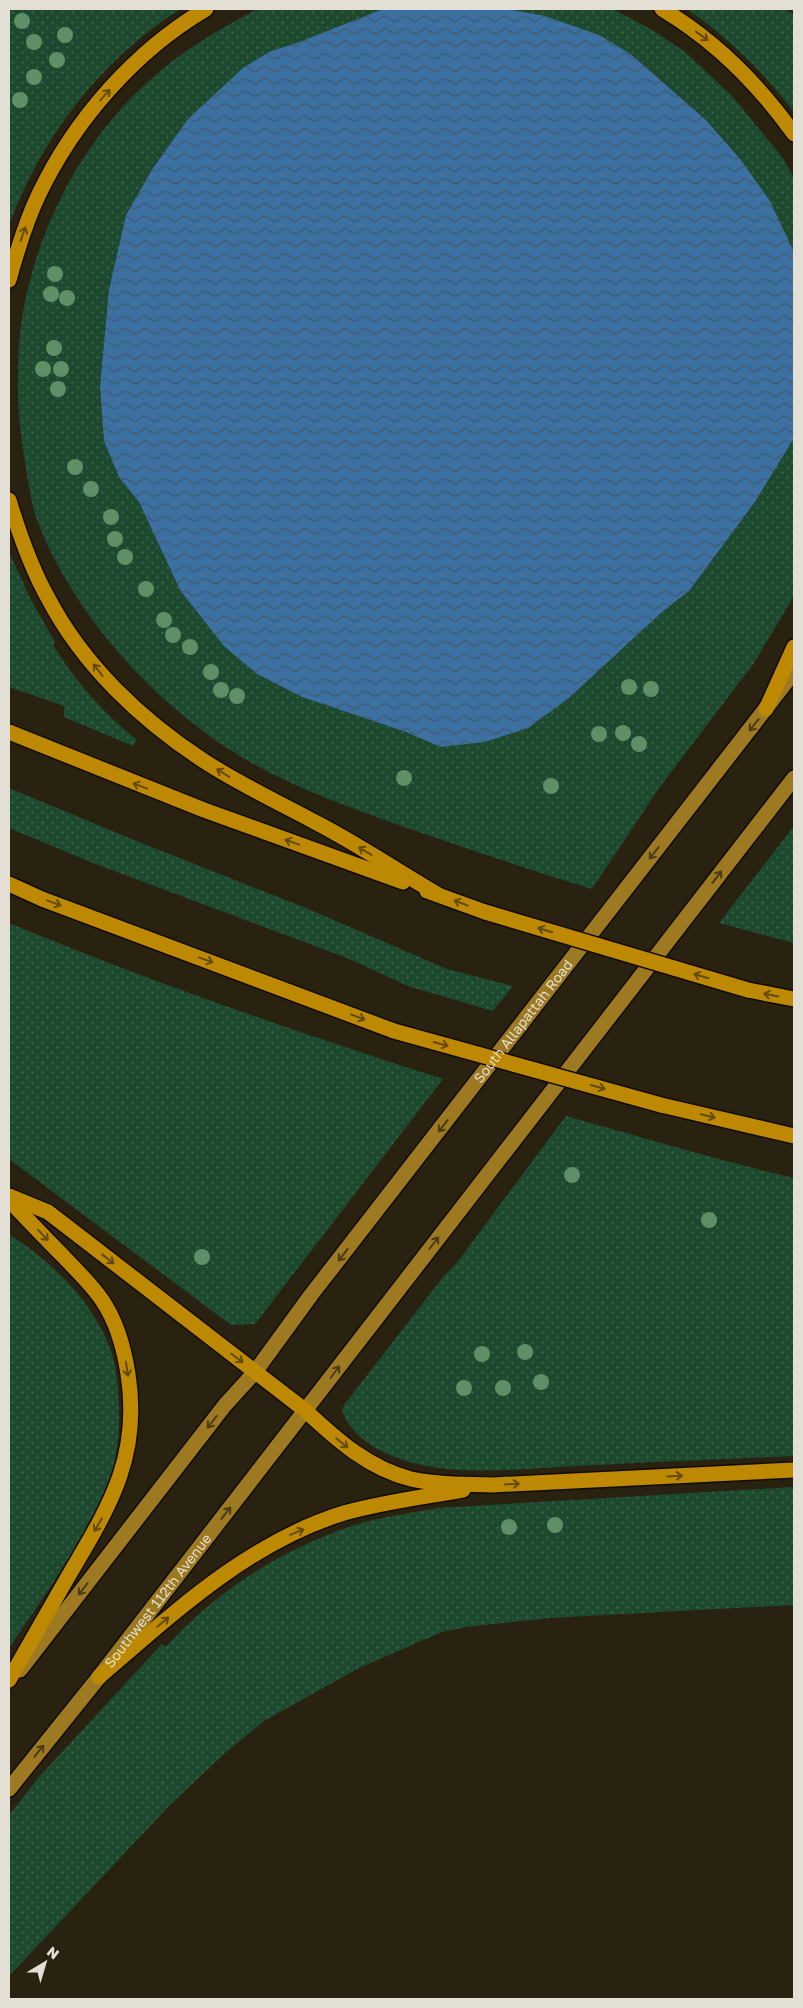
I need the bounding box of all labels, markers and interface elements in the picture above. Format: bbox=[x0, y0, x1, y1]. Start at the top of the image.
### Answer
one-way arrow bbox=[695, 31, 709, 41]
one-way arrow bbox=[99, 88, 111, 101]
one-way arrow bbox=[19, 227, 28, 242]
one-way arrow bbox=[93, 664, 104, 677]
one-way arrow bbox=[748, 718, 759, 731]
one-way arrow bbox=[216, 767, 230, 778]
one-way arrow bbox=[133, 780, 148, 790]
one-way arrow bbox=[285, 837, 301, 846]
one-way arrow bbox=[359, 846, 373, 856]
one-way arrow bbox=[649, 846, 659, 860]
one-way arrow bbox=[711, 871, 722, 884]
one-way arrow bbox=[454, 898, 469, 907]
one-way arrow bbox=[45, 899, 61, 908]
one-way arrow bbox=[538, 925, 554, 934]
one-way arrow bbox=[198, 956, 213, 965]
street label: South Allapattah Road bbox=[470, 956, 576, 1086]
one-way arrow bbox=[693, 971, 709, 981]
one-way arrow bbox=[763, 989, 779, 999]
one-way arrow bbox=[350, 1013, 365, 1022]
one-way arrow bbox=[433, 1039, 449, 1049]
one-way arrow bbox=[589, 1083, 605, 1092]
one-way arrow bbox=[700, 1112, 716, 1121]
one-way arrow bbox=[437, 1120, 448, 1133]
one-way arrow bbox=[37, 1229, 49, 1242]
one-way arrow bbox=[428, 1236, 439, 1249]
one-way arrow bbox=[337, 1248, 348, 1261]
one-way arrow bbox=[101, 1253, 114, 1264]
one-way arrow bbox=[230, 1353, 244, 1363]
one-way arrow bbox=[123, 1361, 133, 1377]
one-way arrow bbox=[330, 1365, 340, 1379]
one-way arrow bbox=[207, 1415, 217, 1429]
one-way arrow bbox=[335, 1438, 348, 1449]
one-way arrow bbox=[666, 1471, 682, 1480]
one-way arrow bbox=[504, 1479, 520, 1488]
one-way arrow bbox=[221, 1506, 231, 1520]
one-way arrow bbox=[93, 1518, 103, 1533]
one-way arrow bbox=[289, 1526, 304, 1536]
street label: Southwest 112th Avenue bbox=[100, 1530, 215, 1671]
one-way arrow bbox=[77, 1582, 88, 1595]
one-way arrow bbox=[156, 1617, 169, 1628]
one-way arrow bbox=[34, 1745, 45, 1758]
north arrow bbox=[20, 1938, 70, 1988]
text: N bbox=[44, 1942, 63, 1962]

